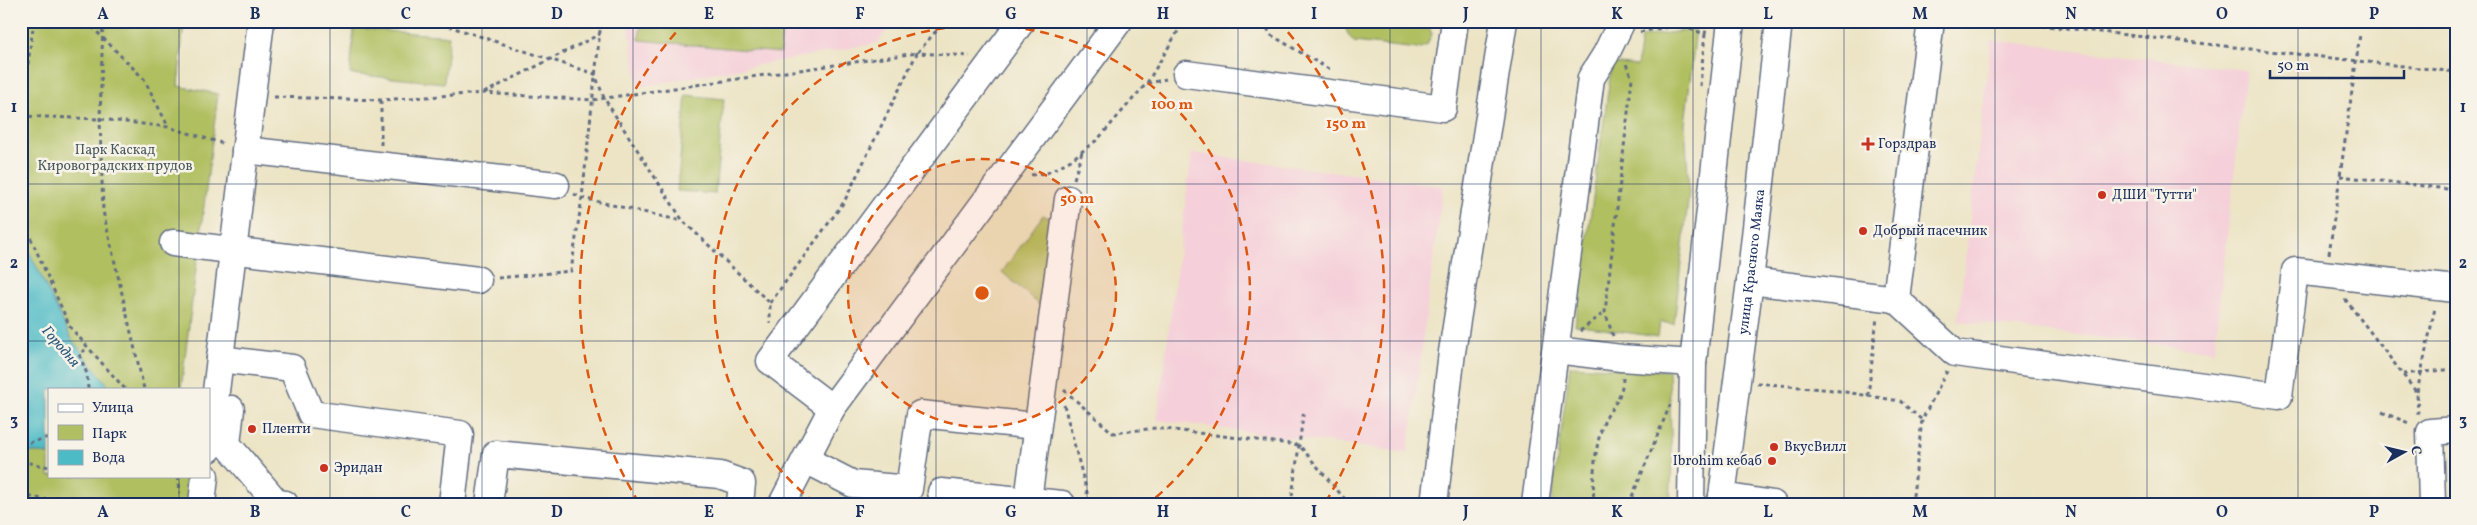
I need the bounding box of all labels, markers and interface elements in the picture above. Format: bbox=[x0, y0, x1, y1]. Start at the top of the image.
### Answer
text: A bbox=[97, 4, 109, 26]
text: B bbox=[250, 4, 261, 26]
text: C bbox=[401, 4, 411, 26]
text: D bbox=[551, 4, 563, 26]
text: E bbox=[704, 4, 714, 26]
text: F bbox=[855, 4, 865, 26]
text: G bbox=[1005, 4, 1017, 26]
text: H bbox=[1157, 4, 1169, 26]
text: I bbox=[1311, 4, 1317, 26]
text: J bbox=[1462, 4, 1469, 26]
text: K bbox=[1611, 4, 1623, 26]
text: L bbox=[1763, 4, 1773, 26]
text: M bbox=[1912, 4, 1928, 26]
text: N bbox=[2065, 4, 2077, 26]
text: O bbox=[2216, 4, 2228, 26]
text: P bbox=[2369, 4, 2379, 26]
scale bar bbox=[2270, 48, 2403, 80]
text: 50 m bbox=[2277, 56, 2309, 77]
text: 100 m bbox=[1151, 95, 1194, 116]
text: 1 bbox=[11, 97, 17, 119]
text: 1 bbox=[2460, 97, 2466, 119]
text: 150 m bbox=[1326, 114, 1366, 135]
place label: Горздрав bbox=[1878, 135, 1936, 154]
marker: Горздрав bbox=[1862, 138, 1874, 150]
park label: Парк Каскад Кировоградских прудов bbox=[37, 141, 193, 176]
place label: ДШИ "Тутти" bbox=[2112, 186, 2197, 205]
street label: улица Красного Маяка bbox=[1734, 188, 1770, 336]
text: 50 m bbox=[1060, 189, 1094, 210]
marker: ДШИ "Тутти" bbox=[2096, 189, 2108, 201]
place label: Добрый пасечник bbox=[1873, 222, 1988, 241]
marker: Добрый пасечник bbox=[1857, 225, 1869, 237]
text: 2 bbox=[10, 253, 18, 275]
text: 2 bbox=[2459, 253, 2467, 275]
centre of rings bbox=[973, 284, 991, 302]
water label: Городня bbox=[36, 322, 84, 373]
legend bbox=[48, 388, 210, 478]
text: Улица bbox=[92, 398, 134, 419]
text: 3 bbox=[10, 410, 18, 432]
text: 3 bbox=[2459, 410, 2467, 432]
place label: Пленти bbox=[262, 420, 311, 439]
marker: Пленти bbox=[246, 423, 258, 435]
text: Парк bbox=[92, 424, 127, 445]
north arrow bbox=[2380, 428, 2430, 478]
place label: ВкусВилл bbox=[1784, 438, 1847, 457]
marker: ВкусВилл bbox=[1768, 441, 1780, 453]
text: С bbox=[2405, 445, 2425, 456]
text: Вода bbox=[92, 448, 125, 469]
place label: Ibrohim кебаб bbox=[1673, 452, 1762, 471]
marker: Ibrohim кебаб bbox=[1766, 455, 1778, 467]
place label: Эридан bbox=[334, 459, 383, 478]
marker: Эридан bbox=[318, 462, 330, 474]
text: A bbox=[97, 502, 109, 524]
text: B bbox=[250, 502, 261, 524]
text: C bbox=[401, 502, 411, 524]
text: D bbox=[551, 502, 563, 524]
text: E bbox=[704, 502, 714, 524]
text: F bbox=[855, 502, 865, 524]
text: G bbox=[1005, 502, 1017, 524]
text: H bbox=[1157, 502, 1169, 524]
text: I bbox=[1311, 502, 1317, 524]
text: J bbox=[1462, 502, 1469, 524]
text: K bbox=[1611, 502, 1623, 524]
text: L bbox=[1763, 502, 1773, 524]
text: M bbox=[1912, 502, 1928, 524]
text: N bbox=[2065, 502, 2077, 524]
text: O bbox=[2216, 502, 2228, 524]
text: P bbox=[2369, 502, 2379, 524]

